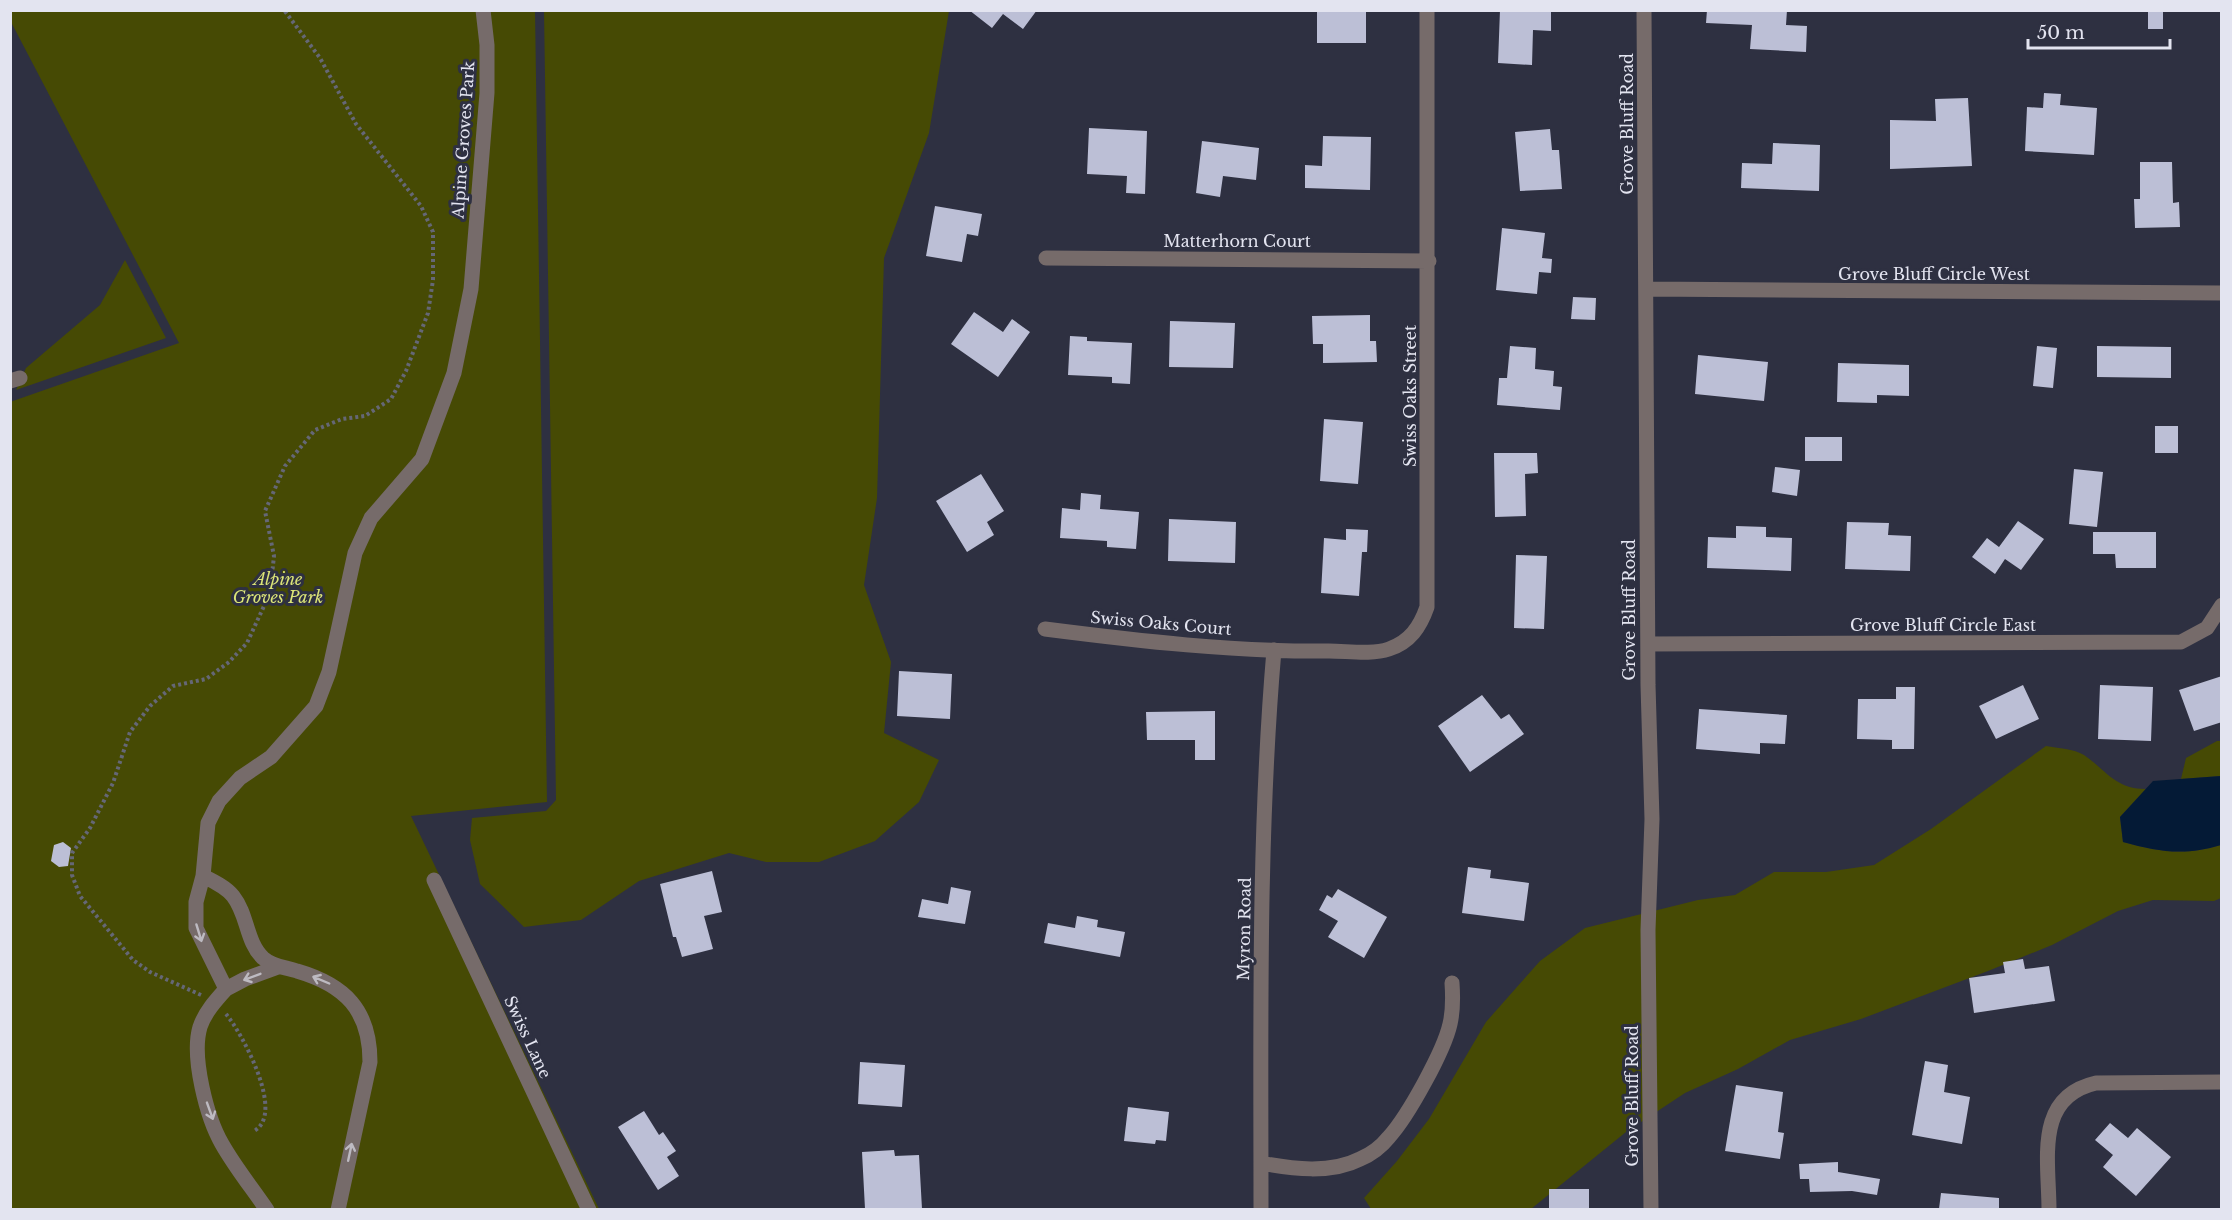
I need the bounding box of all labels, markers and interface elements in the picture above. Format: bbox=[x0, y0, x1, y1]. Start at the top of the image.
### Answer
scale bar bbox=[2028, 12, 2170, 50]
text: 50 m bbox=[2037, 22, 2085, 44]
street label: Grove Bluff Road bbox=[1617, 53, 1637, 195]
street label: Alpine Groves Park bbox=[447, 60, 478, 220]
street label: Matterhorn Court bbox=[1163, 231, 1311, 251]
street label: Grove Bluff Circle West bbox=[1838, 264, 2030, 284]
street label: Swiss Oaks Street bbox=[1400, 325, 1420, 467]
street label: Grove Bluff Road bbox=[1619, 539, 1639, 681]
park label: Alpine Groves Park bbox=[233, 569, 323, 607]
street label: Swiss Oaks Court bbox=[1090, 607, 1232, 639]
street label: Grove Bluff Circle East bbox=[1850, 615, 2036, 635]
street label: Myron Road bbox=[1233, 877, 1255, 981]
one-way arrow bbox=[194, 923, 205, 942]
one-way arrow bbox=[243, 972, 262, 983]
one-way arrow bbox=[313, 974, 331, 985]
street label: Swiss Lane bbox=[500, 992, 556, 1082]
street label: Grove Bluff Road bbox=[1622, 1025, 1642, 1167]
one-way arrow bbox=[205, 1101, 216, 1120]
one-way arrow bbox=[345, 1143, 356, 1162]

